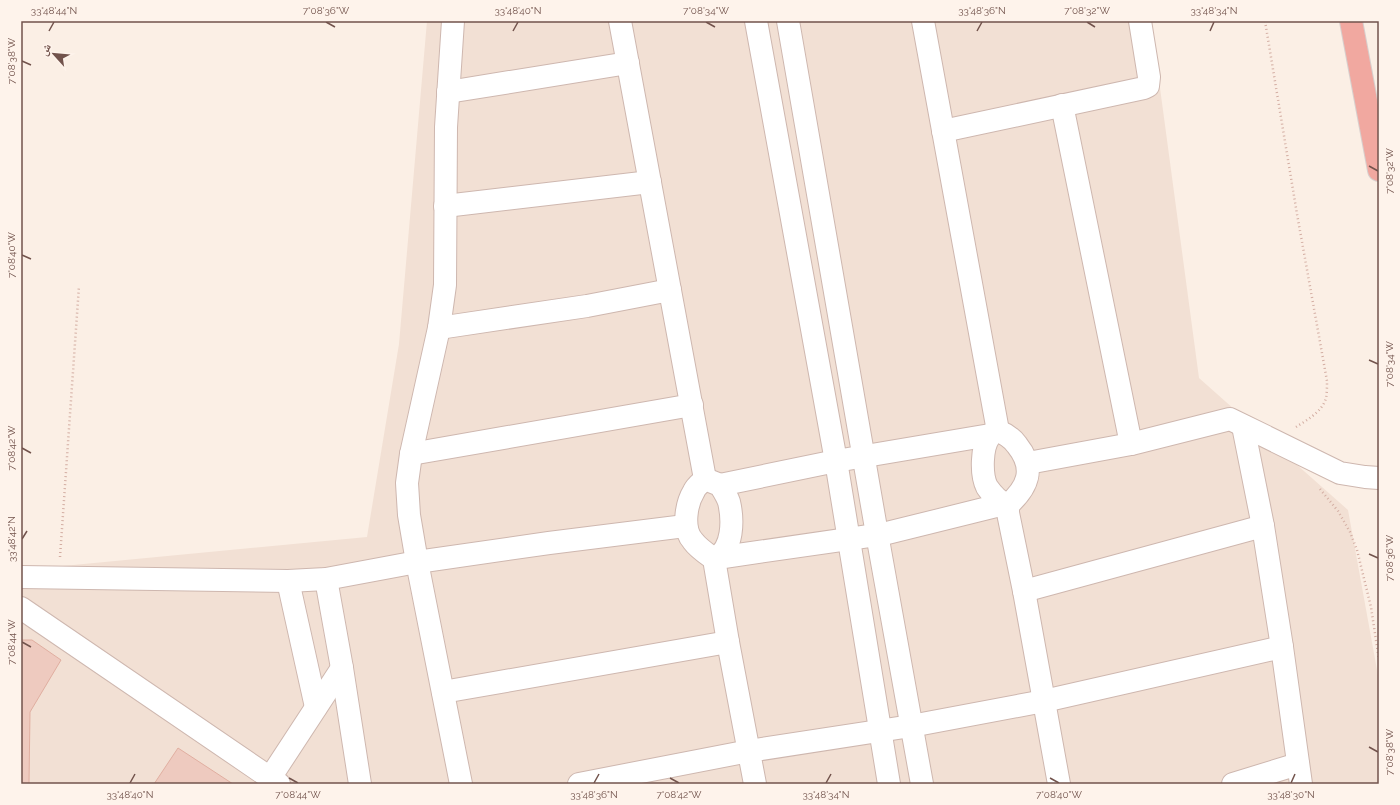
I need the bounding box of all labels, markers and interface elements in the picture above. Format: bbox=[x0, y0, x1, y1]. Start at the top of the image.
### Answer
text: 33°48'44"N bbox=[31, 5, 77, 16]
text: 7°08'36"W bbox=[303, 5, 350, 16]
text: 33°48'40"N bbox=[494, 5, 542, 16]
text: 7°08'34"W bbox=[683, 5, 729, 16]
text: 33°48'36"N bbox=[958, 5, 1006, 16]
text: 7°08'32"W bbox=[1064, 5, 1110, 16]
text: 33°48'34"N bbox=[1191, 5, 1237, 16]
north arrow bbox=[34, 34, 74, 74]
text: 7°08'38"W bbox=[6, 37, 17, 84]
text: ش bbox=[37, 41, 55, 58]
text: 7°08'32"W bbox=[1384, 148, 1395, 194]
text: 7°08'40"W bbox=[6, 231, 17, 278]
text: 7°08'34"W bbox=[1384, 341, 1395, 387]
text: 7°08'42"W bbox=[6, 425, 17, 471]
text: 33°48'42"N bbox=[6, 516, 17, 562]
text: 7°08'36"W bbox=[1384, 534, 1395, 581]
text: 7°08'44"W bbox=[6, 619, 17, 665]
text: 7°08'38"W bbox=[1384, 728, 1395, 775]
text: 33°48'40"N bbox=[106, 789, 154, 800]
text: 7°08'44"W bbox=[275, 789, 321, 800]
text: 33°48'36"N bbox=[570, 789, 618, 800]
text: 7°08'42"W bbox=[656, 789, 702, 800]
text: 33°48'34"N bbox=[803, 789, 849, 800]
text: 7°08'40"W bbox=[1036, 789, 1083, 800]
text: 33°48'30"N bbox=[1267, 789, 1315, 800]

